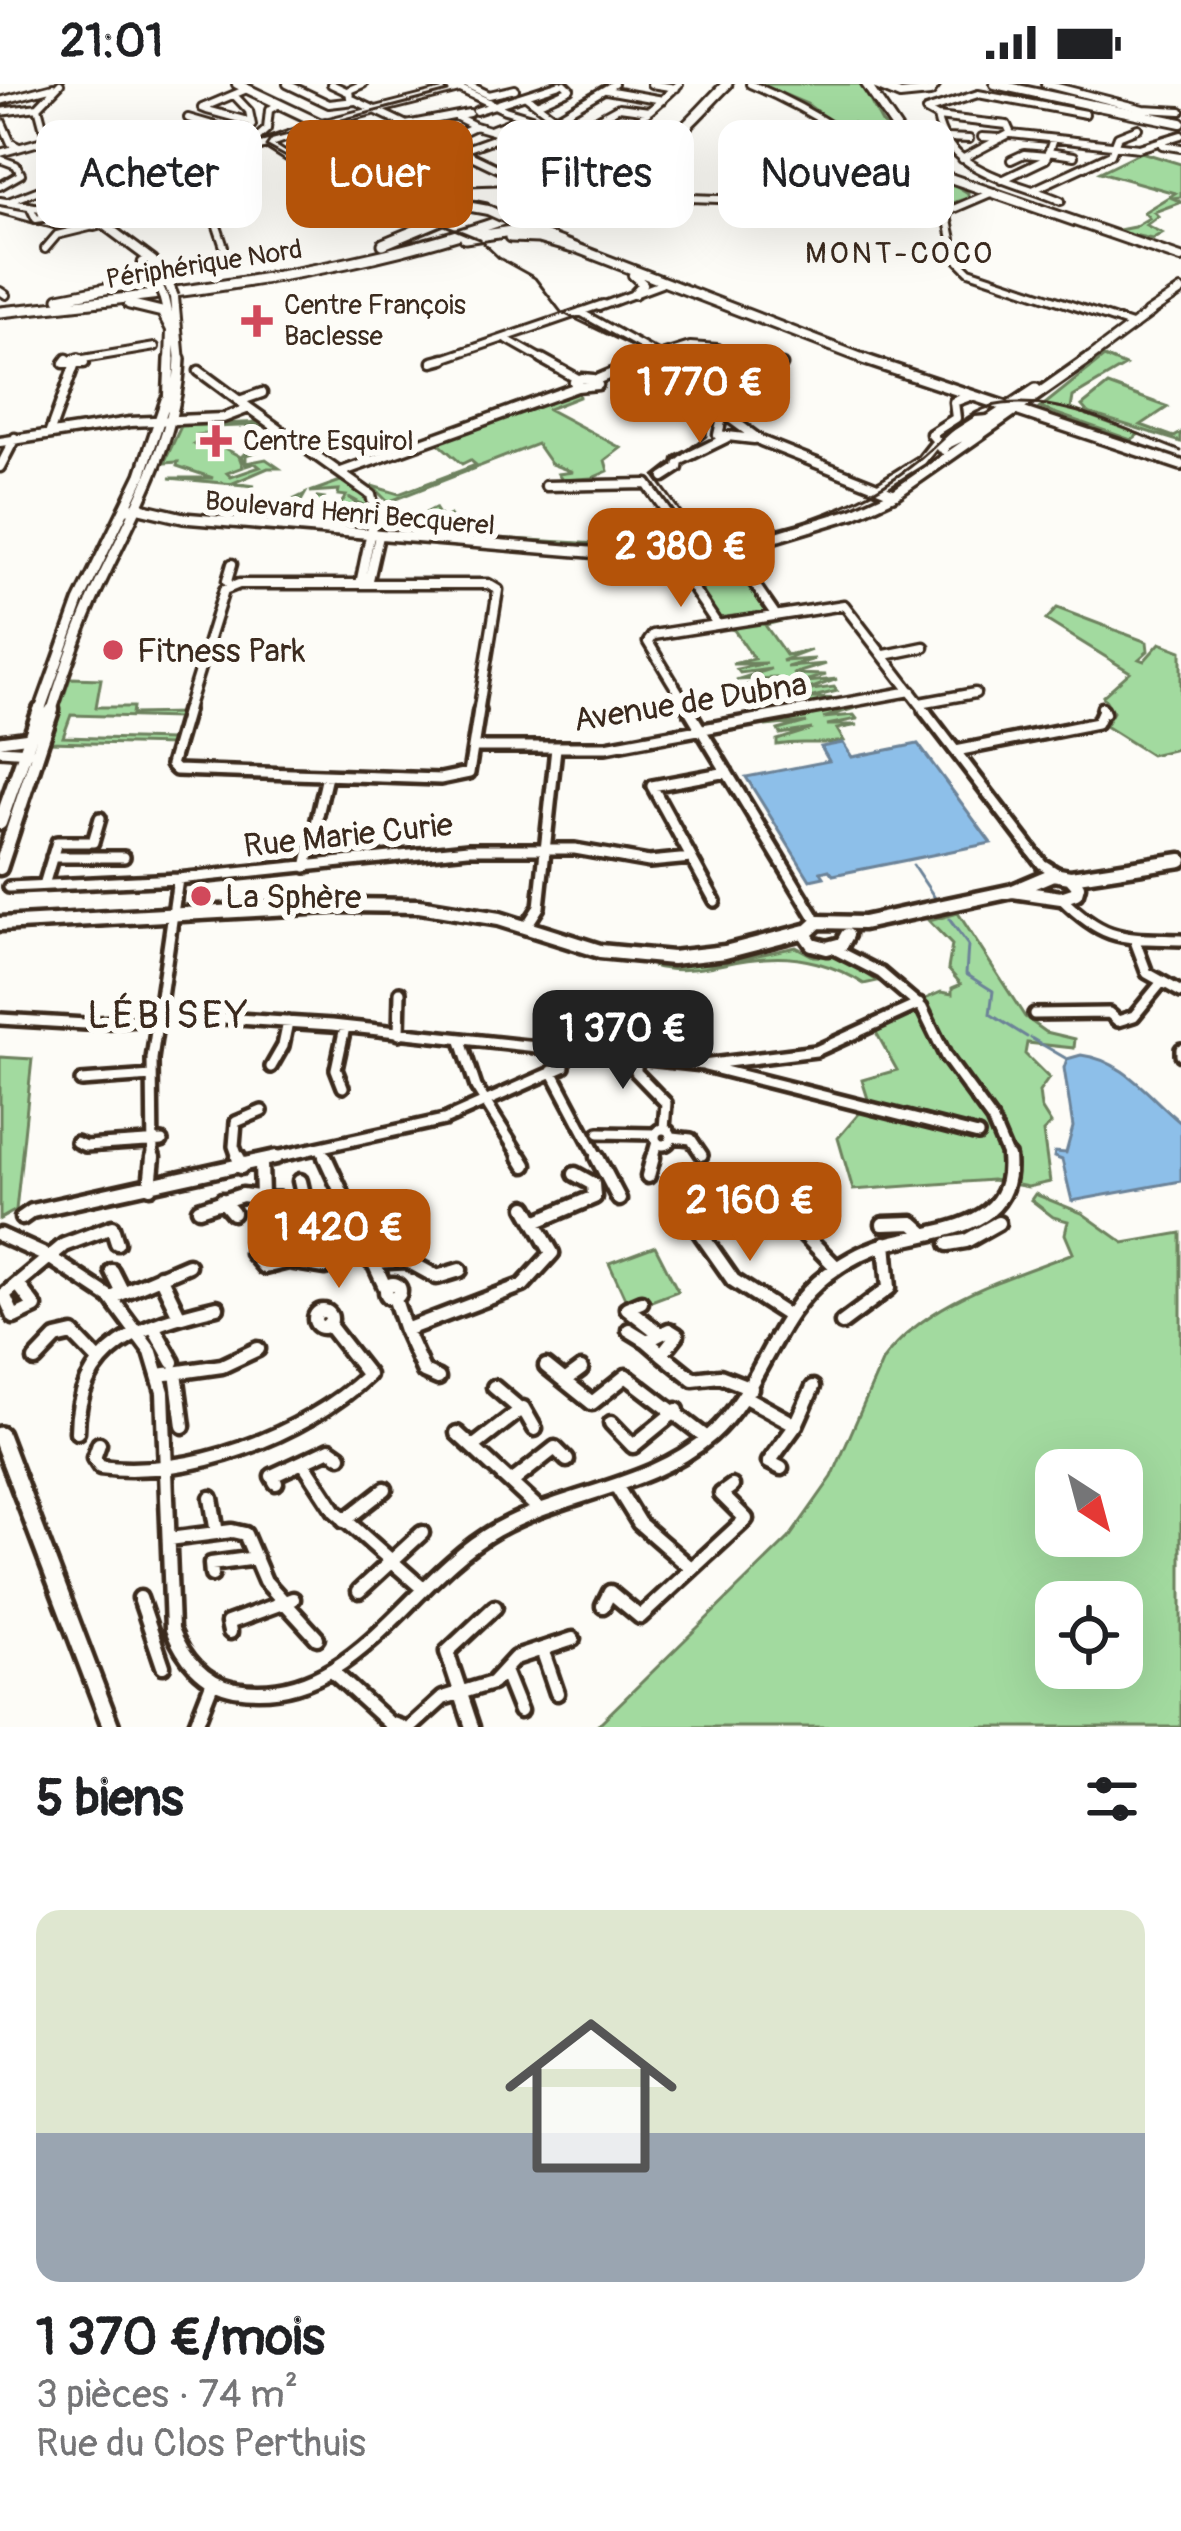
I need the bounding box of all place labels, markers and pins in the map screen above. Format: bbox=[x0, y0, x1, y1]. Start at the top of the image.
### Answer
place label: Centre François Baclesse bbox=[284, 289, 466, 353]
marker: Centre François Baclesse bbox=[241, 305, 273, 337]
pin: 1 770 € bbox=[589, 344, 811, 446]
marker: Centre Esquirol bbox=[200, 425, 232, 457]
place label: Centre Esquirol bbox=[243, 425, 414, 458]
pin: 2 380 € bbox=[570, 508, 792, 610]
place label: Fitness Park bbox=[137, 631, 306, 672]
marker: Fitness Park bbox=[100, 637, 126, 663]
place label: La Sphère bbox=[225, 877, 361, 918]
marker: La Sphère bbox=[188, 883, 214, 909]
pin: 1 370 € bbox=[512, 990, 734, 1092]
pin: 2 160 € bbox=[639, 1162, 861, 1264]
pin: 1 420 € bbox=[228, 1189, 450, 1291]

